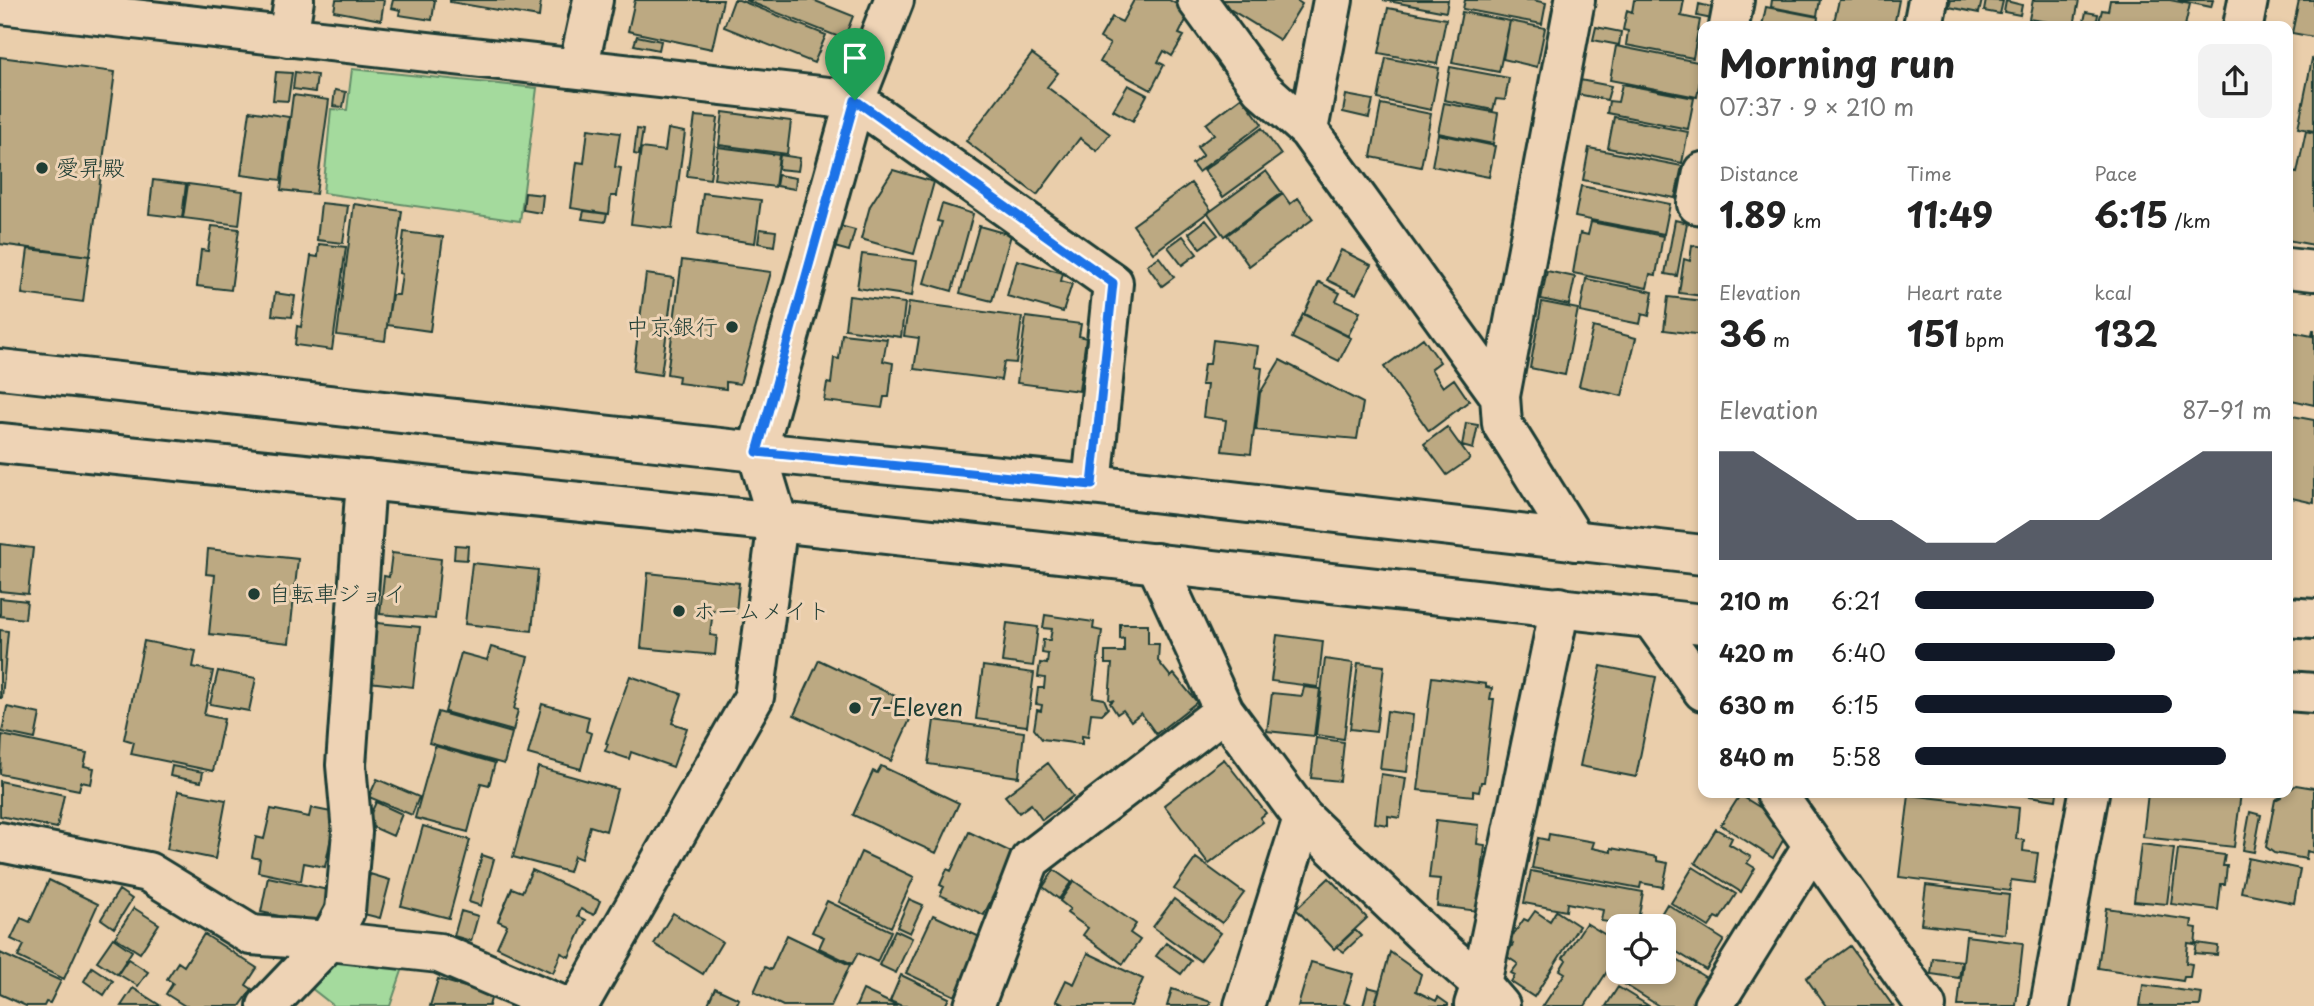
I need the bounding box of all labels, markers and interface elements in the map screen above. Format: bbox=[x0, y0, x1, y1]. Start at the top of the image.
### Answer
pin bbox=[825, 28, 885, 100]
text: Morning run bbox=[1719, 34, 1955, 91]
icon: arrive bbox=[836, 39, 874, 77]
button: share bbox=[2198, 44, 2272, 118]
text: 07:37 · 9 × 210 m bbox=[1719, 89, 1914, 124]
place label: 愛昇殿 bbox=[56, 149, 125, 184]
text: Distance bbox=[1719, 159, 1799, 187]
text: Time bbox=[1907, 159, 1952, 187]
text: Pace bbox=[2094, 159, 2137, 187]
marker: 愛昇殿 bbox=[34, 160, 50, 176]
text: 1.89 bbox=[1719, 187, 1787, 240]
text: 11:49 bbox=[1907, 187, 1993, 240]
text: 6:15 bbox=[2094, 187, 2168, 240]
text: km bbox=[1787, 206, 1821, 234]
text: /km bbox=[2168, 206, 2211, 234]
text: Elevation bbox=[1719, 278, 1801, 306]
text: Heart rate bbox=[1907, 278, 2003, 306]
text: kcal bbox=[2094, 278, 2132, 306]
text: 36 bbox=[1719, 306, 1767, 359]
text: 151 bbox=[1907, 306, 1959, 359]
text: 132 bbox=[2094, 306, 2158, 359]
place label: 中京銀行 bbox=[626, 308, 718, 343]
marker: 中京銀行 bbox=[724, 319, 740, 335]
text: m bbox=[1767, 325, 1790, 353]
text: bpm bbox=[1959, 325, 2004, 353]
text: Elevation bbox=[1719, 392, 1818, 427]
text: 87–91 m bbox=[2182, 392, 2272, 427]
place label: 自転車ジョイ bbox=[268, 575, 406, 610]
text: 210 m bbox=[1719, 583, 1789, 618]
text: 6:21 bbox=[1831, 583, 1880, 618]
marker: 自転車ジョイ bbox=[246, 586, 262, 602]
place label: ホームメイト bbox=[693, 592, 830, 627]
marker: ホームメイト bbox=[671, 603, 687, 619]
text: 420 m bbox=[1719, 635, 1794, 670]
text: 6:40 bbox=[1831, 635, 1886, 670]
text: 630 m bbox=[1719, 687, 1795, 722]
text: 6:15 bbox=[1831, 687, 1879, 722]
place label: 7-Eleven bbox=[869, 689, 963, 724]
marker: 7-Eleven bbox=[847, 700, 863, 716]
text: 840 m bbox=[1719, 739, 1795, 774]
text: 5:58 bbox=[1831, 739, 1882, 774]
map controls bbox=[1606, 914, 1676, 984]
button: locate bbox=[1606, 914, 1676, 984]

